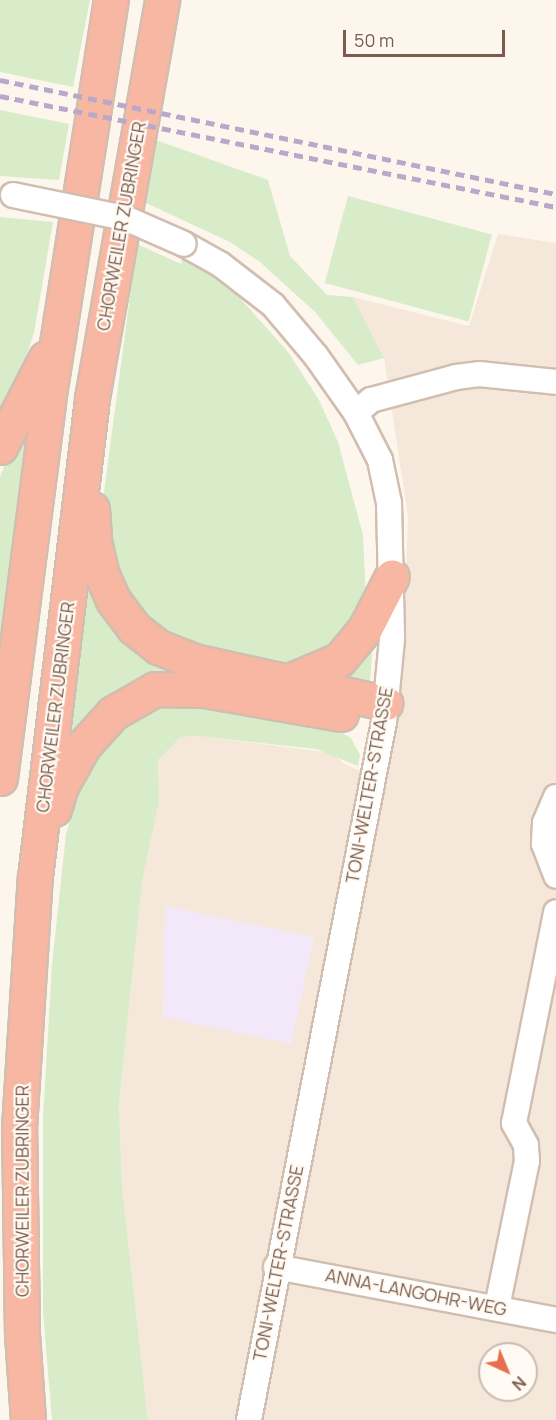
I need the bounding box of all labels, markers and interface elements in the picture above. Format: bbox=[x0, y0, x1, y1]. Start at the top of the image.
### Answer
scale bar bbox=[346, 18, 508, 56]
text: 50 m bbox=[354, 28, 394, 52]
street label: CHORWEILER ZUBRINGER bbox=[92, 120, 150, 332]
street label: CHORWEILER ZUBRINGER bbox=[31, 600, 79, 814]
street label: TONI-WELTER-STRASSE bbox=[341, 685, 397, 885]
street label: CHORWEILER ZUBRINGER bbox=[11, 1085, 33, 1297]
street label: TONI-WELTER-STRASSE bbox=[248, 1163, 308, 1363]
street label: ANNA-LANGOHR-WEG bbox=[324, 1264, 508, 1320]
north arrow bbox=[478, 1342, 538, 1402]
text: N bbox=[507, 1372, 531, 1395]

